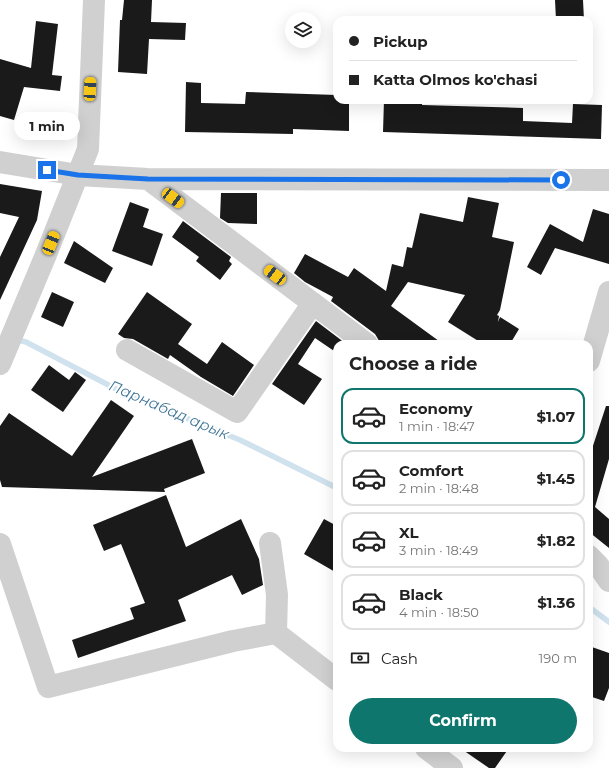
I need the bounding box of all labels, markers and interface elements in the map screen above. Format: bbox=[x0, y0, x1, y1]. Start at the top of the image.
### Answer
map controls bbox=[285, 12, 321, 48]
button: layers bbox=[285, 12, 321, 48]
text: Pickup bbox=[373, 32, 428, 51]
text: Katta Olmos ko'chasi bbox=[373, 70, 538, 89]
car bbox=[83, 77, 97, 101]
callout: 1 min bbox=[14, 112, 80, 140]
text: 1 min bbox=[29, 118, 65, 134]
route end bbox=[38, 161, 56, 179]
route start bbox=[552, 171, 570, 189]
car bbox=[160, 186, 186, 210]
car bbox=[41, 230, 61, 256]
car bbox=[262, 263, 288, 287]
text: Choose a ride bbox=[349, 353, 477, 375]
water label: Парнабад арык bbox=[106, 376, 233, 444]
icon: car bbox=[351, 398, 387, 434]
text: Economy bbox=[399, 399, 472, 418]
text: $1.07 bbox=[537, 407, 575, 426]
text: 1 min · 18:47 bbox=[399, 418, 475, 434]
icon: car bbox=[351, 460, 387, 496]
text: Comfort bbox=[399, 461, 464, 480]
text: $1.45 bbox=[537, 469, 575, 488]
text: 2 min · 18:48 bbox=[399, 480, 479, 496]
icon: car bbox=[351, 522, 387, 558]
text: XL bbox=[399, 523, 418, 542]
text: $1.82 bbox=[537, 531, 575, 550]
text: 3 min · 18:49 bbox=[399, 542, 478, 558]
icon: car bbox=[351, 584, 387, 620]
text: Black bbox=[399, 585, 443, 604]
text: $1.36 bbox=[537, 593, 575, 612]
text: 4 min · 18:50 bbox=[399, 604, 479, 620]
icon: cash bbox=[349, 647, 371, 669]
text: Cash bbox=[381, 649, 418, 668]
text: 190 m bbox=[539, 650, 577, 666]
button: Confirm bbox=[349, 698, 577, 744]

